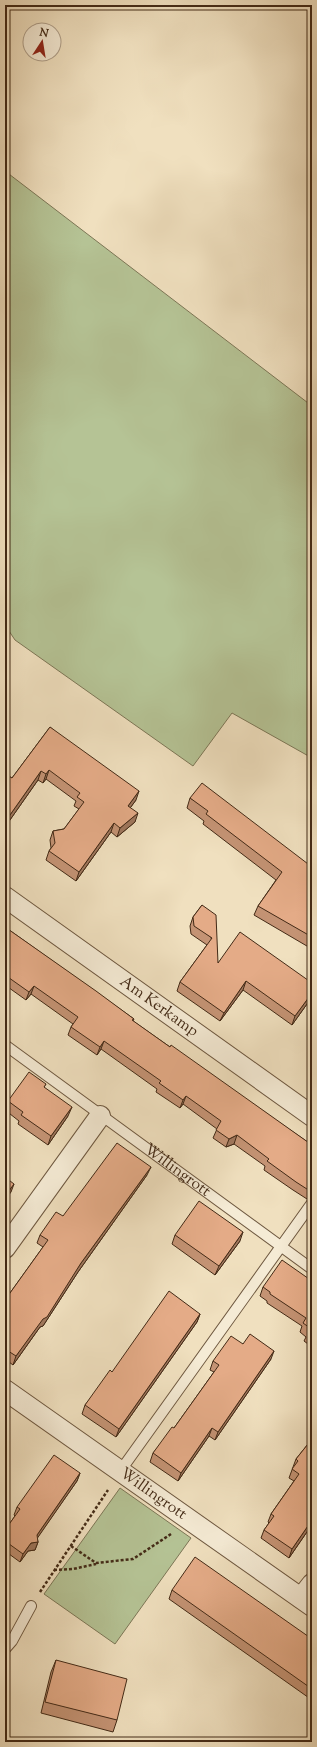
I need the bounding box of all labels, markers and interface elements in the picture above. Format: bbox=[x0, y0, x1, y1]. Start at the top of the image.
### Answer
north arrow bbox=[22, 22, 62, 62]
text: N bbox=[37, 24, 50, 42]
street label: Am Kerkamp bbox=[115, 971, 203, 1043]
street label: Willingrott bbox=[139, 1138, 216, 1203]
street label: Willingrott bbox=[115, 1462, 192, 1526]

